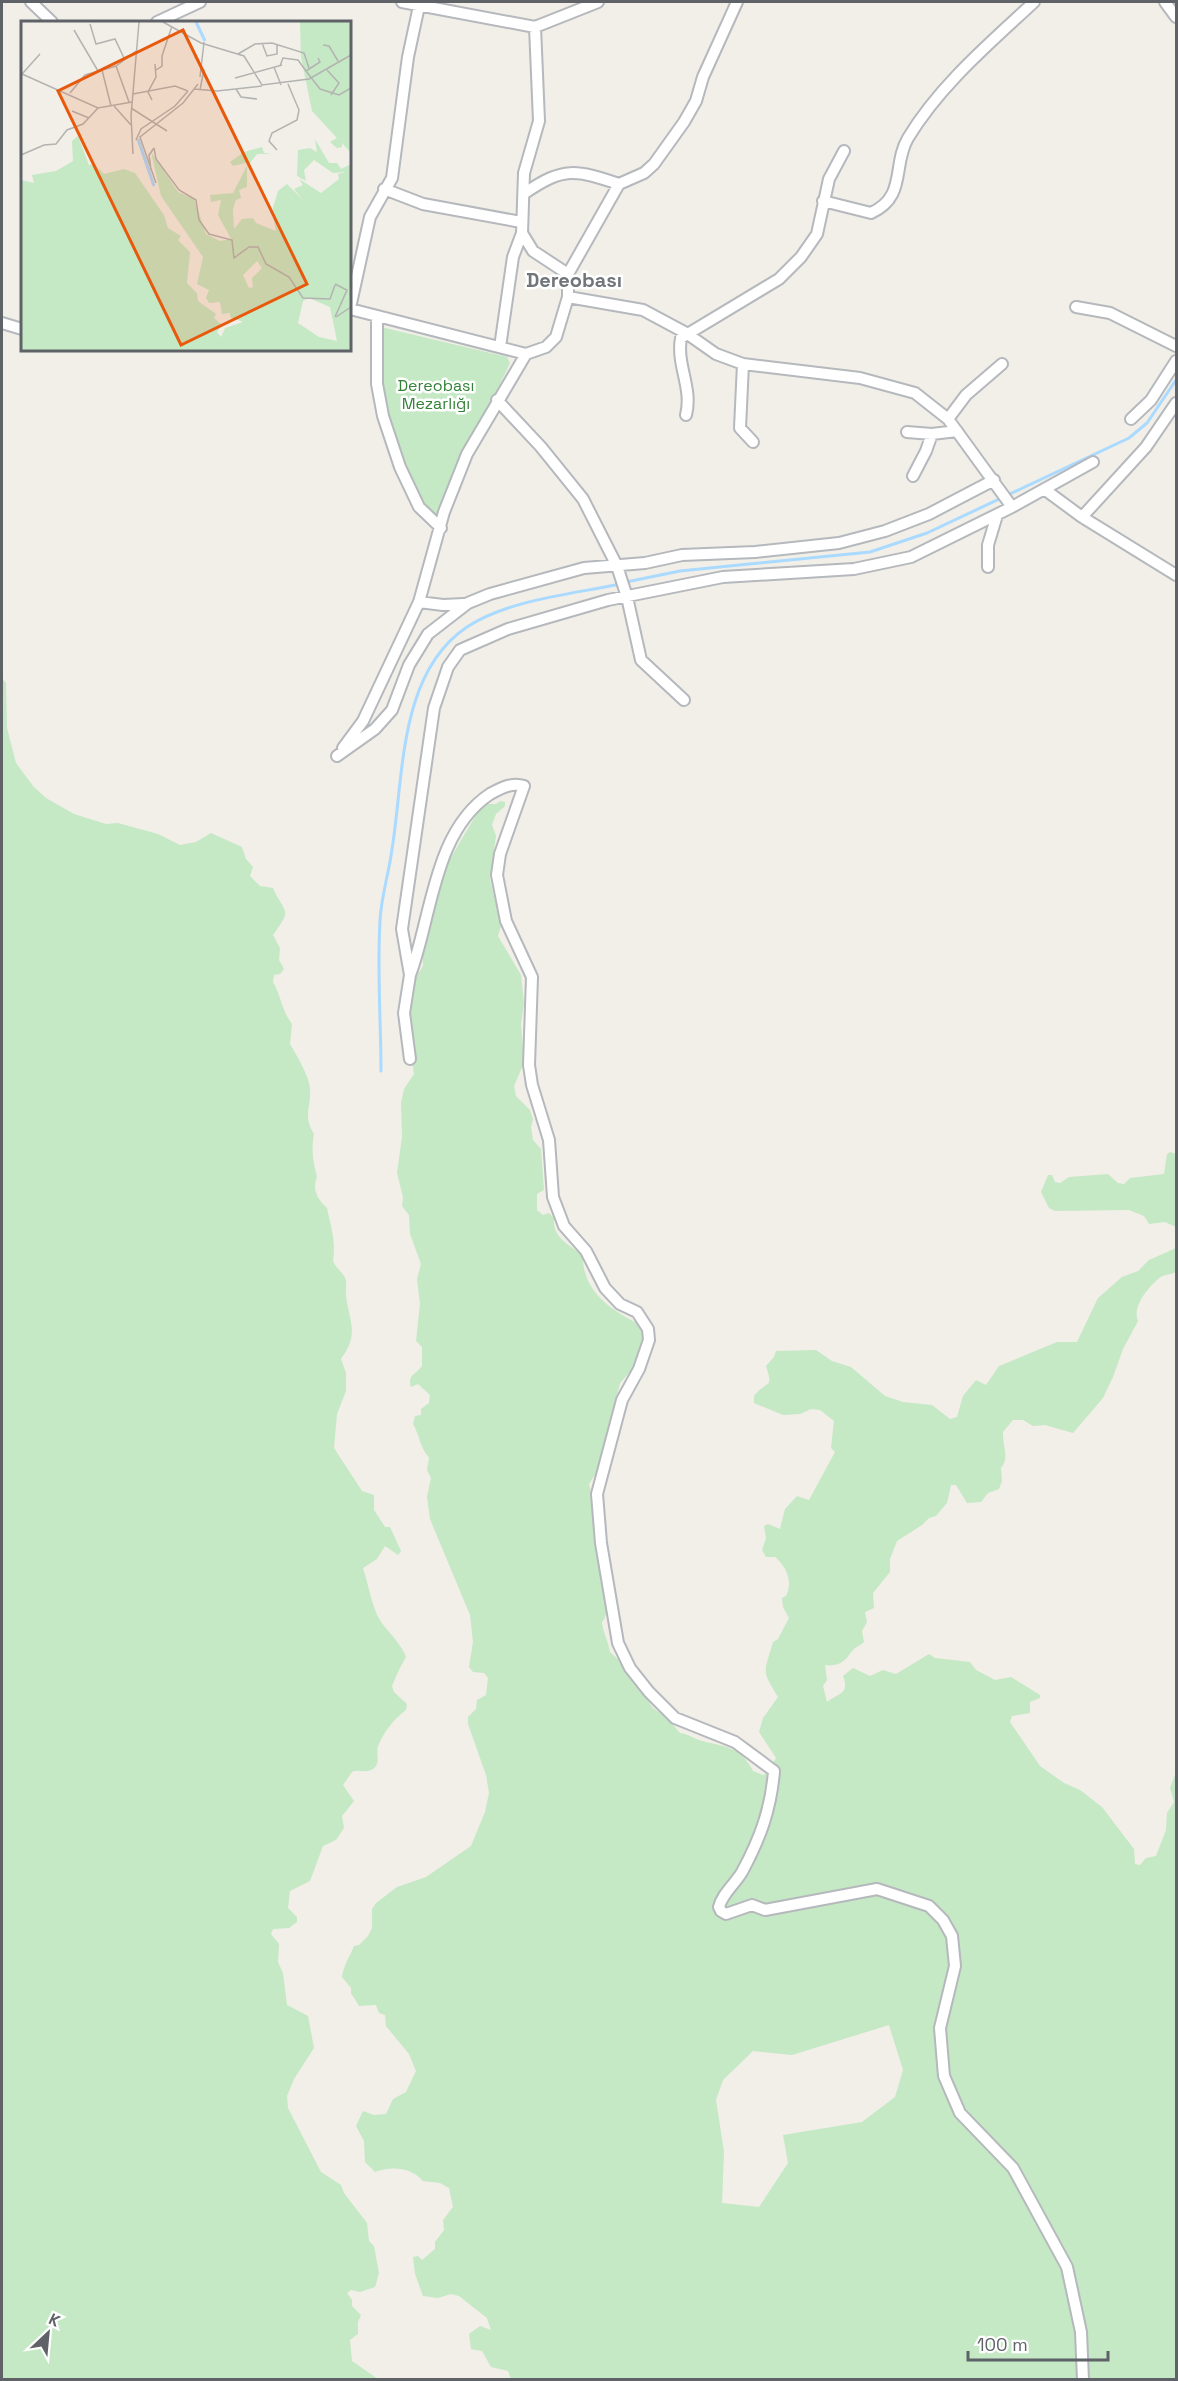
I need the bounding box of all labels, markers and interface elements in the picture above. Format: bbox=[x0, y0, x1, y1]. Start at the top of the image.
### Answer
inset map bbox=[21, 21, 351, 351]
district label: Dereobası bbox=[526, 267, 622, 293]
park label: Dereobası Mezarlığı bbox=[398, 375, 474, 414]
north arrow bbox=[18, 2303, 78, 2363]
text: K bbox=[45, 2308, 63, 2332]
scale bar bbox=[968, 2324, 1108, 2362]
text: 100 m bbox=[977, 2333, 1028, 2356]

